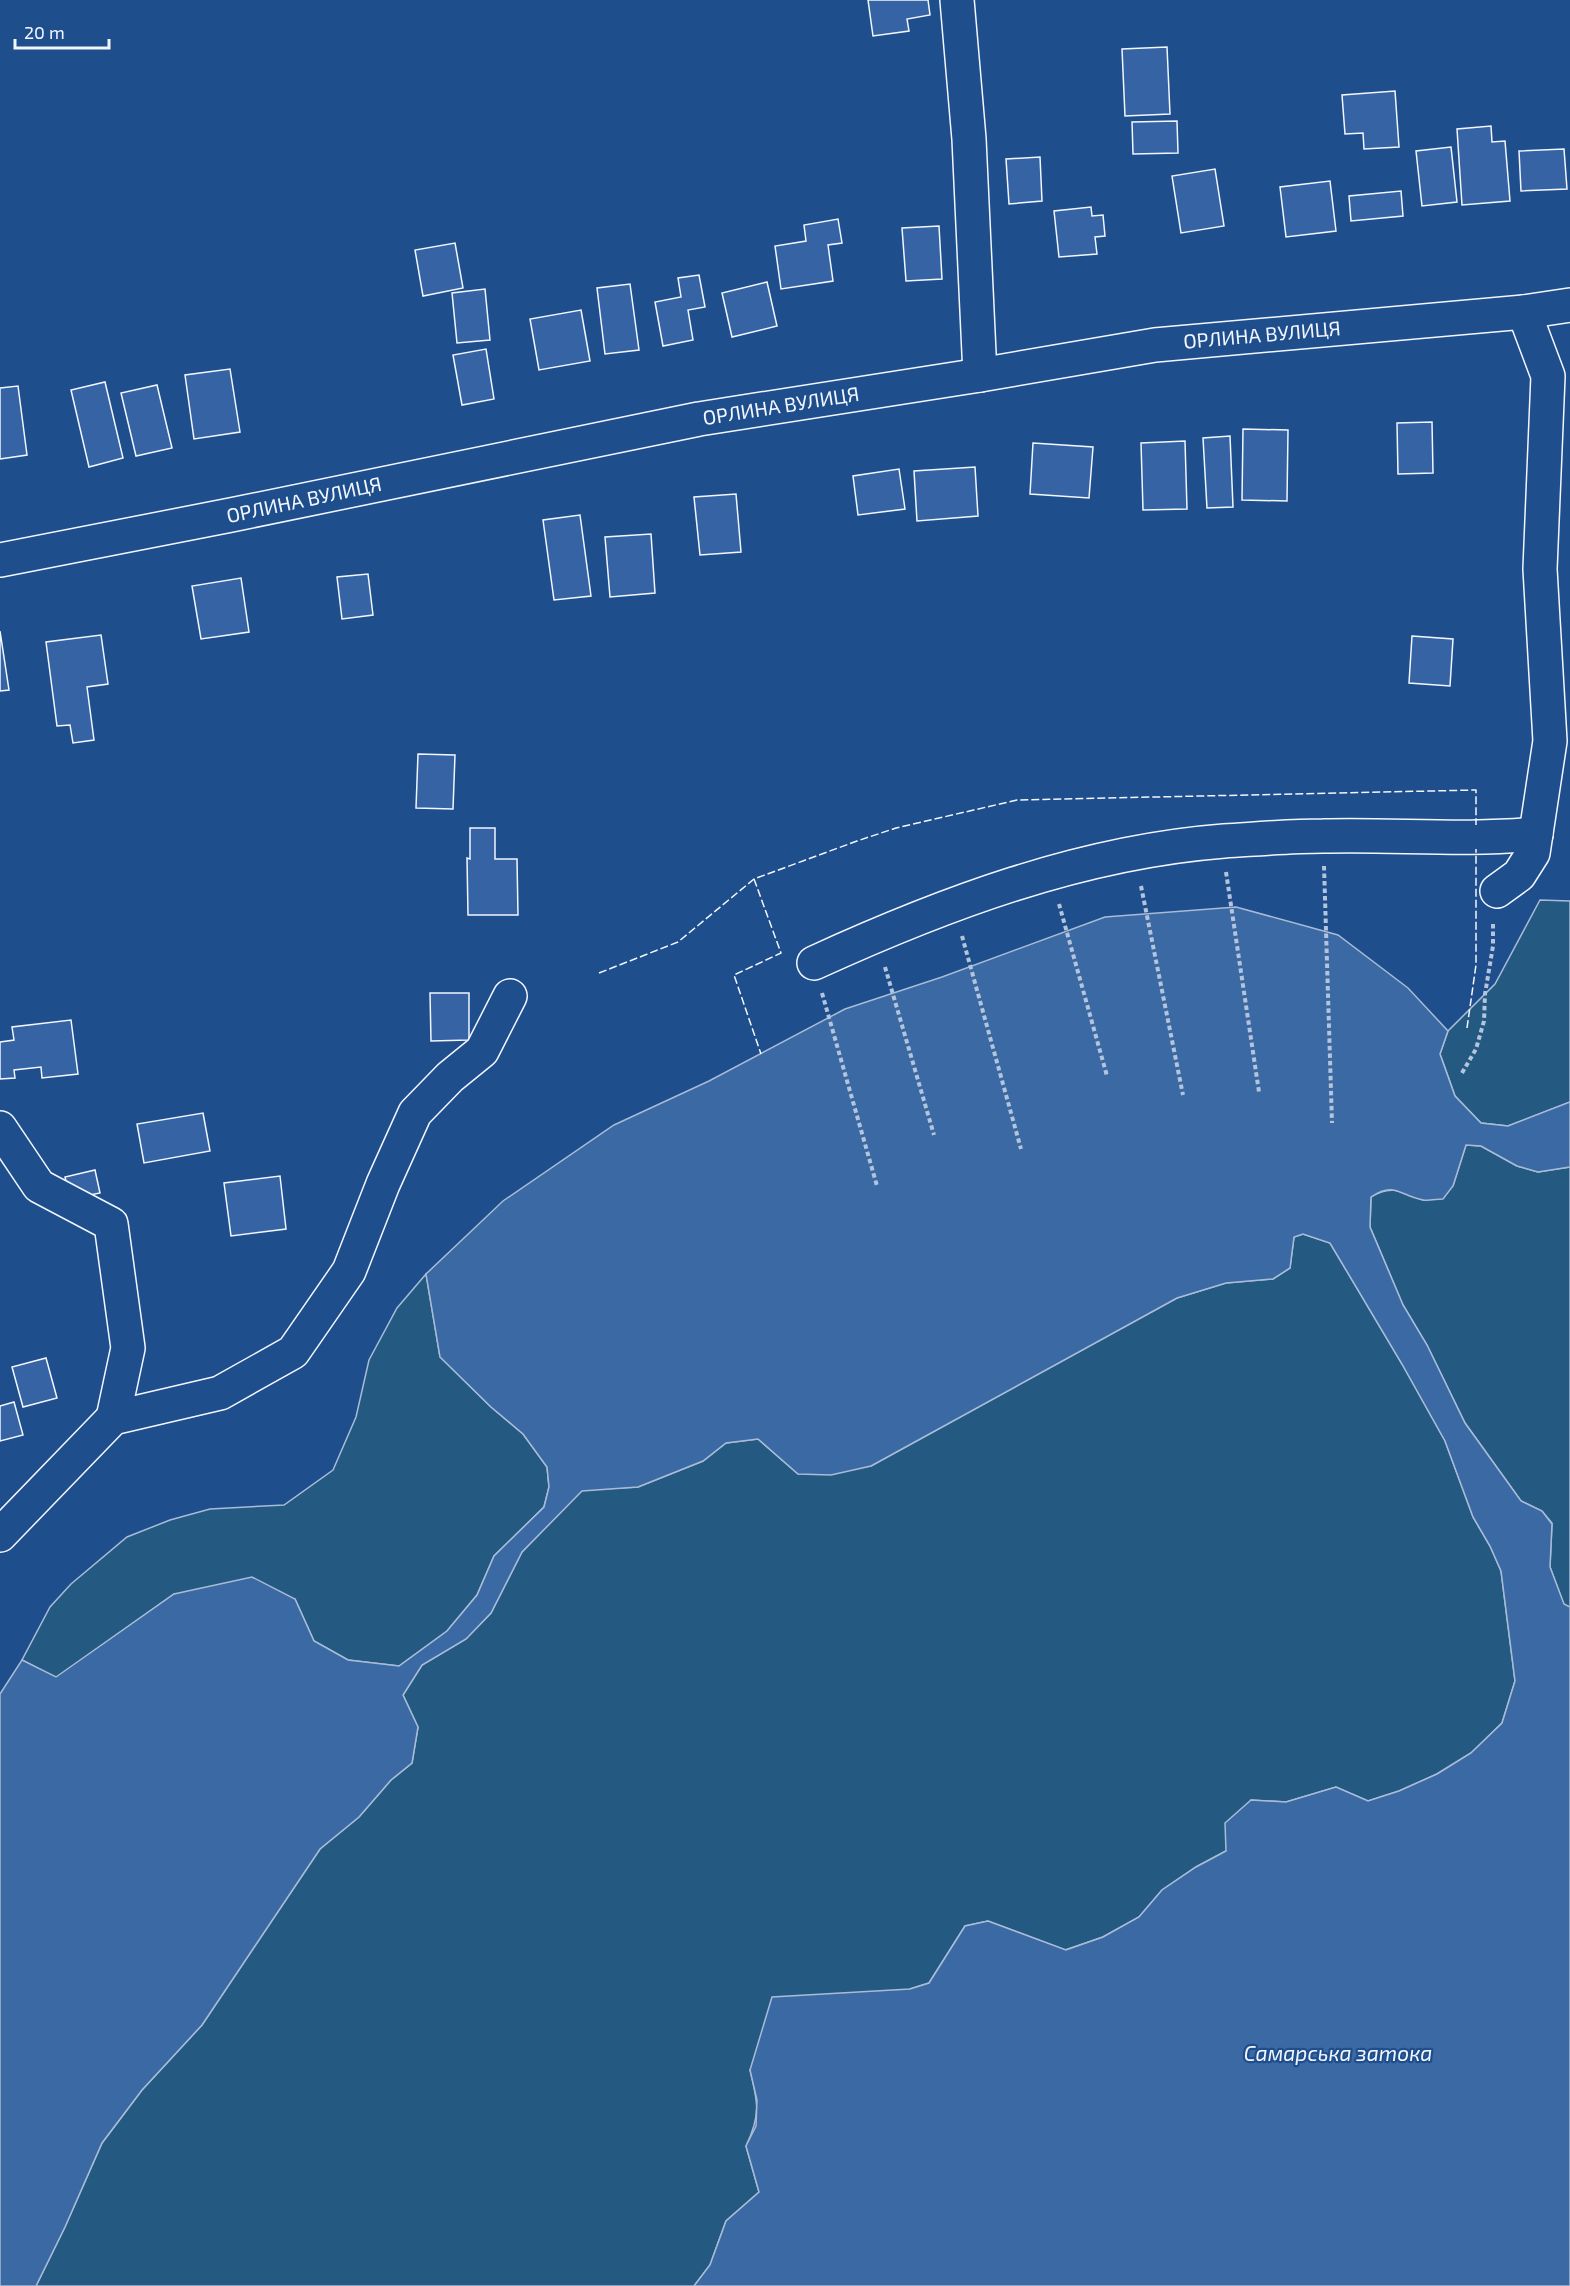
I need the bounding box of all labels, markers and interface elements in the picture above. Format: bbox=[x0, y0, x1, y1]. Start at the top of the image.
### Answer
scale bar bbox=[15, 12, 110, 50]
text: 20 m bbox=[24, 21, 65, 43]
street label: ОРЛИНА ВУЛИЦЯ bbox=[1182, 315, 1342, 353]
street label: ОРЛИНА ВУЛИЦЯ bbox=[701, 381, 861, 429]
street label: ОРЛИНА ВУЛИЦЯ bbox=[224, 471, 384, 527]
water label: Самарська затока bbox=[1244, 2040, 1432, 2065]

